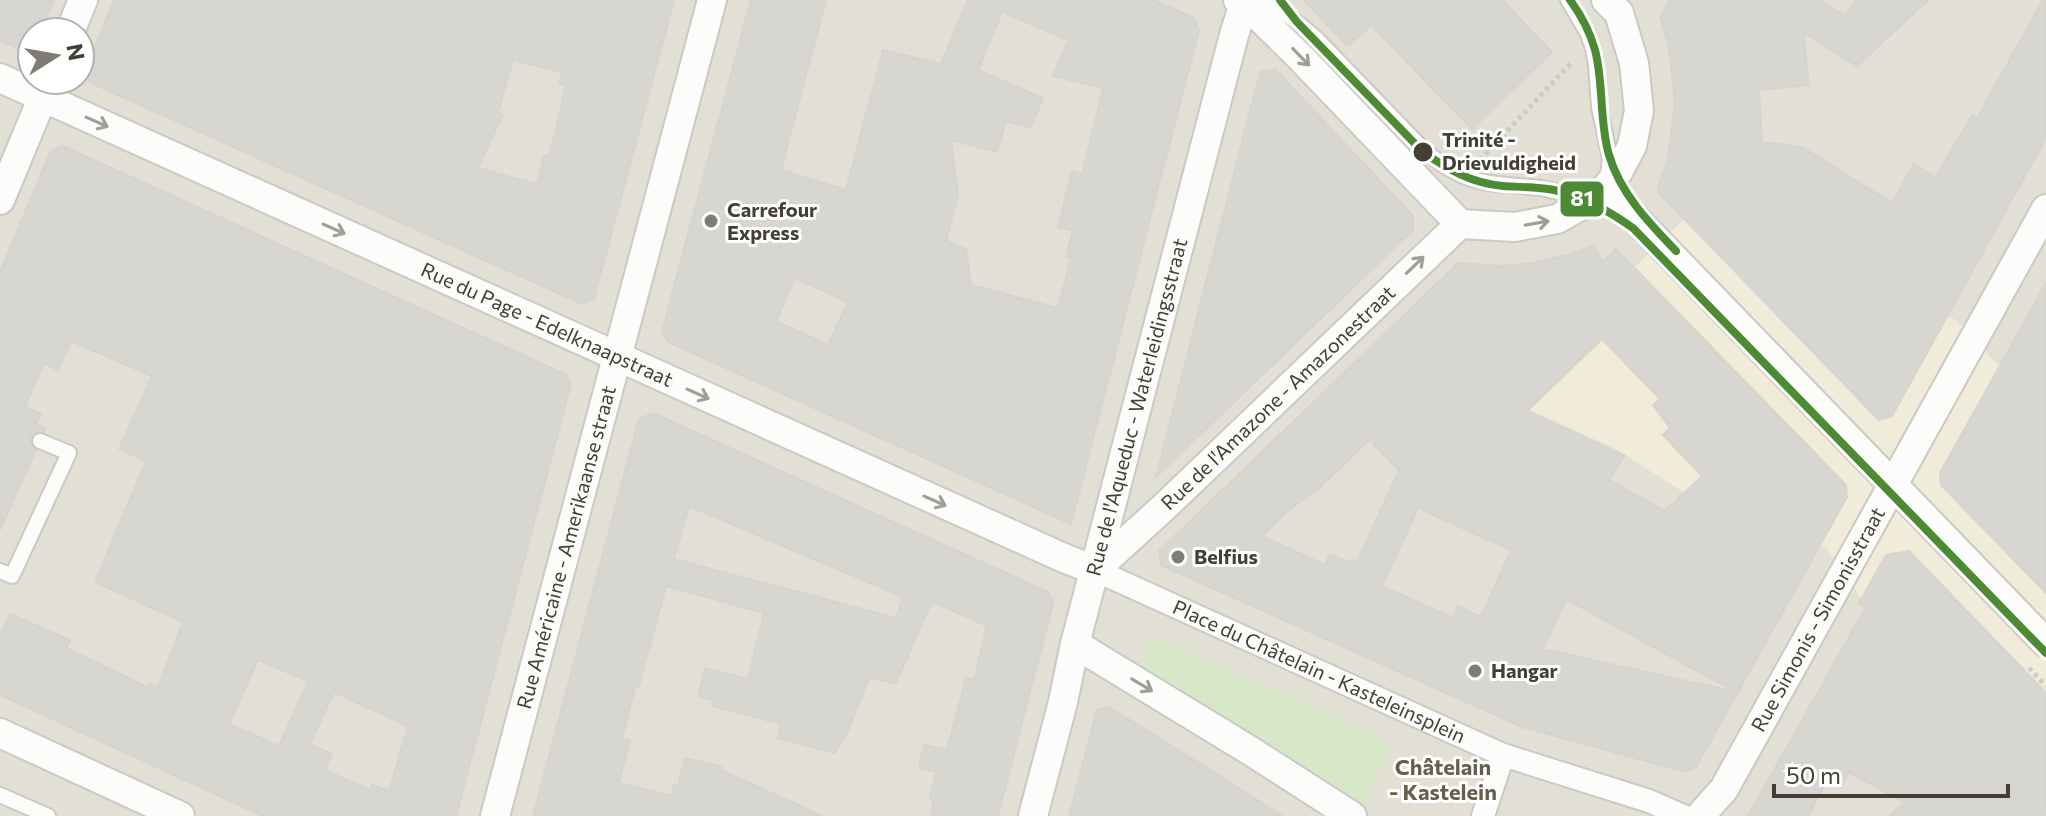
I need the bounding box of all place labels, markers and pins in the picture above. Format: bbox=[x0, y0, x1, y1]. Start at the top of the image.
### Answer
place label: Trinité - Drievuldigheid bbox=[1442, 127, 1576, 174]
marker: Trinité - Drievuldigheid bbox=[1411, 140, 1435, 164]
place label: Carrefour Express bbox=[727, 197, 817, 244]
marker: Carrefour Express bbox=[702, 212, 720, 230]
place label: Belfius bbox=[1194, 544, 1258, 568]
marker: Belfius bbox=[1169, 548, 1187, 566]
place label: Hangar bbox=[1491, 658, 1558, 682]
marker: Hangar bbox=[1466, 662, 1484, 680]

